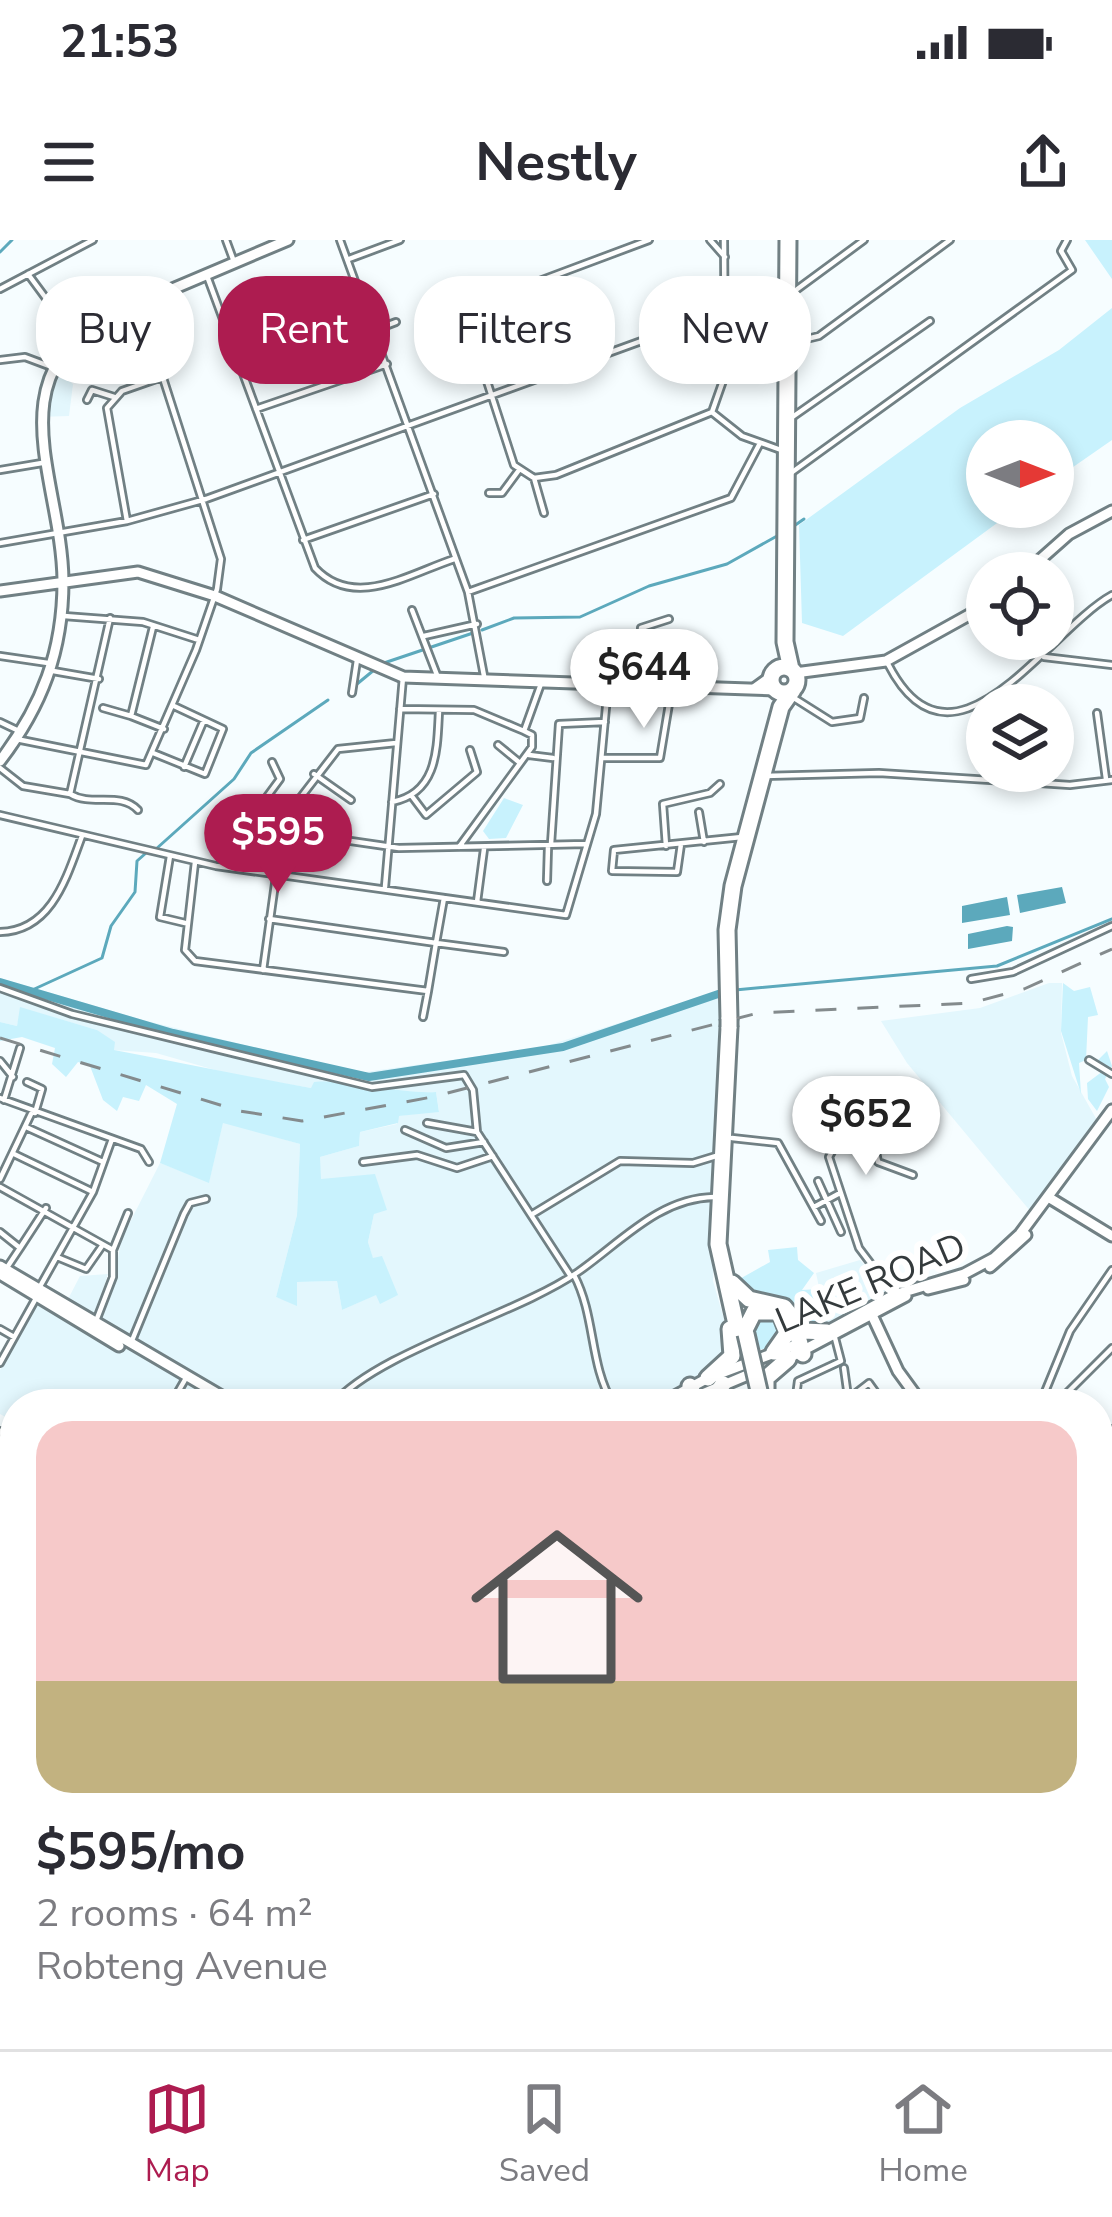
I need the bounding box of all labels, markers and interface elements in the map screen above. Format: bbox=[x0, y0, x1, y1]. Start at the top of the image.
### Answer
text: 21:53 bbox=[60, 12, 179, 73]
text: Nestly bbox=[475, 125, 637, 199]
icon: menu bbox=[36, 129, 102, 195]
icon: share bbox=[1010, 129, 1076, 195]
chip: Buy bbox=[36, 276, 194, 384]
chip: Rent bbox=[218, 276, 390, 384]
chip: Filters bbox=[414, 276, 615, 384]
chip: New bbox=[639, 276, 811, 384]
north arrow bbox=[966, 420, 1074, 528]
map controls bbox=[966, 420, 1074, 792]
button: locate bbox=[966, 552, 1074, 660]
pin: $644 bbox=[573, 629, 715, 731]
text: $644 bbox=[597, 641, 691, 694]
button: layers bbox=[966, 684, 1074, 792]
pin: $595 bbox=[207, 794, 349, 896]
text: $595 bbox=[231, 806, 325, 859]
pin: $652 bbox=[795, 1076, 937, 1178]
text: $652 bbox=[819, 1088, 913, 1141]
street label: LAKE ROAD bbox=[768, 1221, 973, 1345]
icon: home bbox=[449, 1499, 665, 1715]
text: $595/mo bbox=[36, 1817, 245, 1887]
text: 2 rooms · 64 m² bbox=[36, 1887, 313, 1940]
text: Robteng Avenue bbox=[36, 1940, 328, 1993]
tab: Map bbox=[144, 2076, 210, 2193]
tab: Saved bbox=[499, 2076, 590, 2193]
tab: Home bbox=[878, 2076, 968, 2193]

